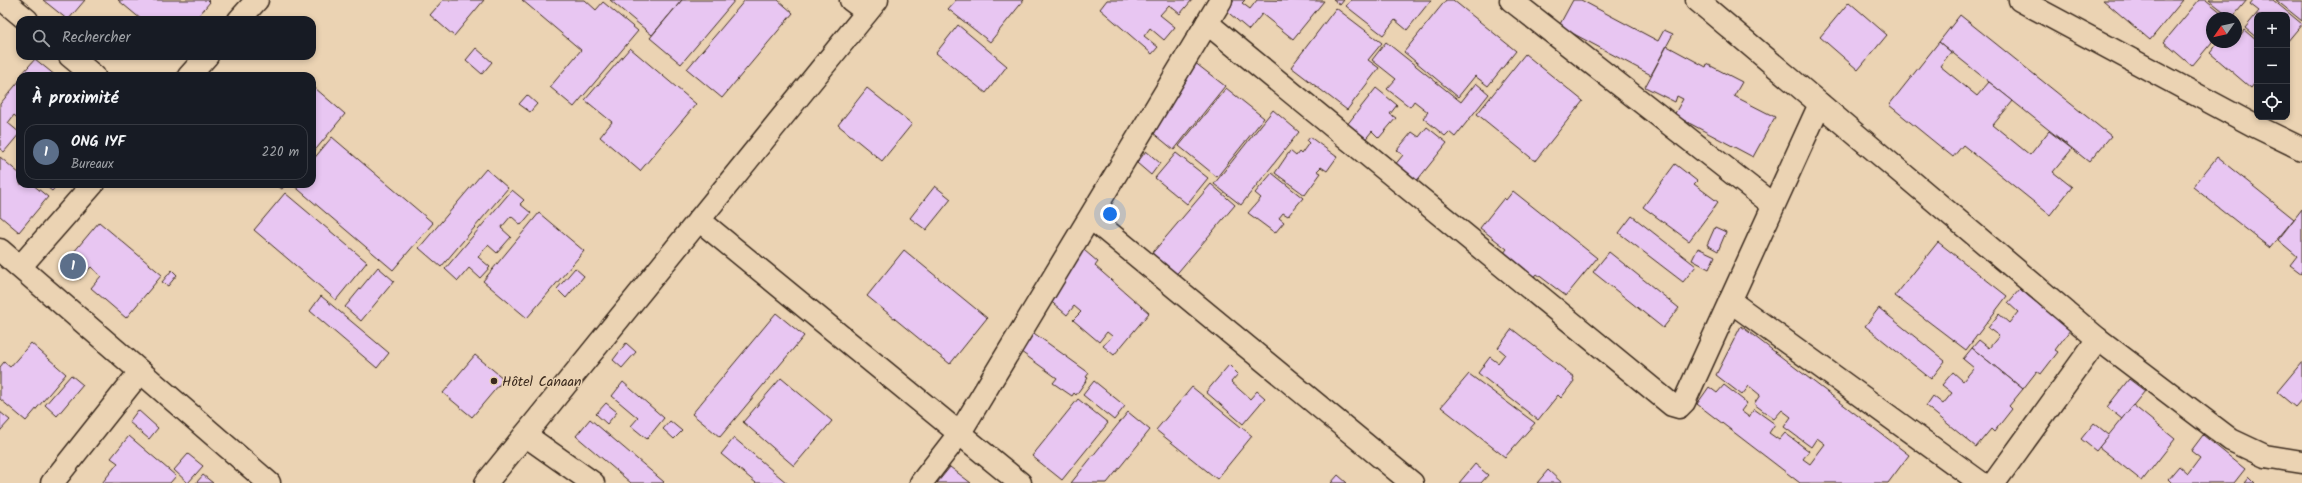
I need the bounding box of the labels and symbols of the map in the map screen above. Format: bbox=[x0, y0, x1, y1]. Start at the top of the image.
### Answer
north arrow bbox=[2206, 12, 2242, 48]
your location bbox=[1100, 204, 1120, 224]
pin: 1 bbox=[60, 251, 86, 281]
place label: Hôtel Canaan bbox=[502, 371, 581, 393]
marker: Hôtel Canaan bbox=[489, 376, 499, 386]

